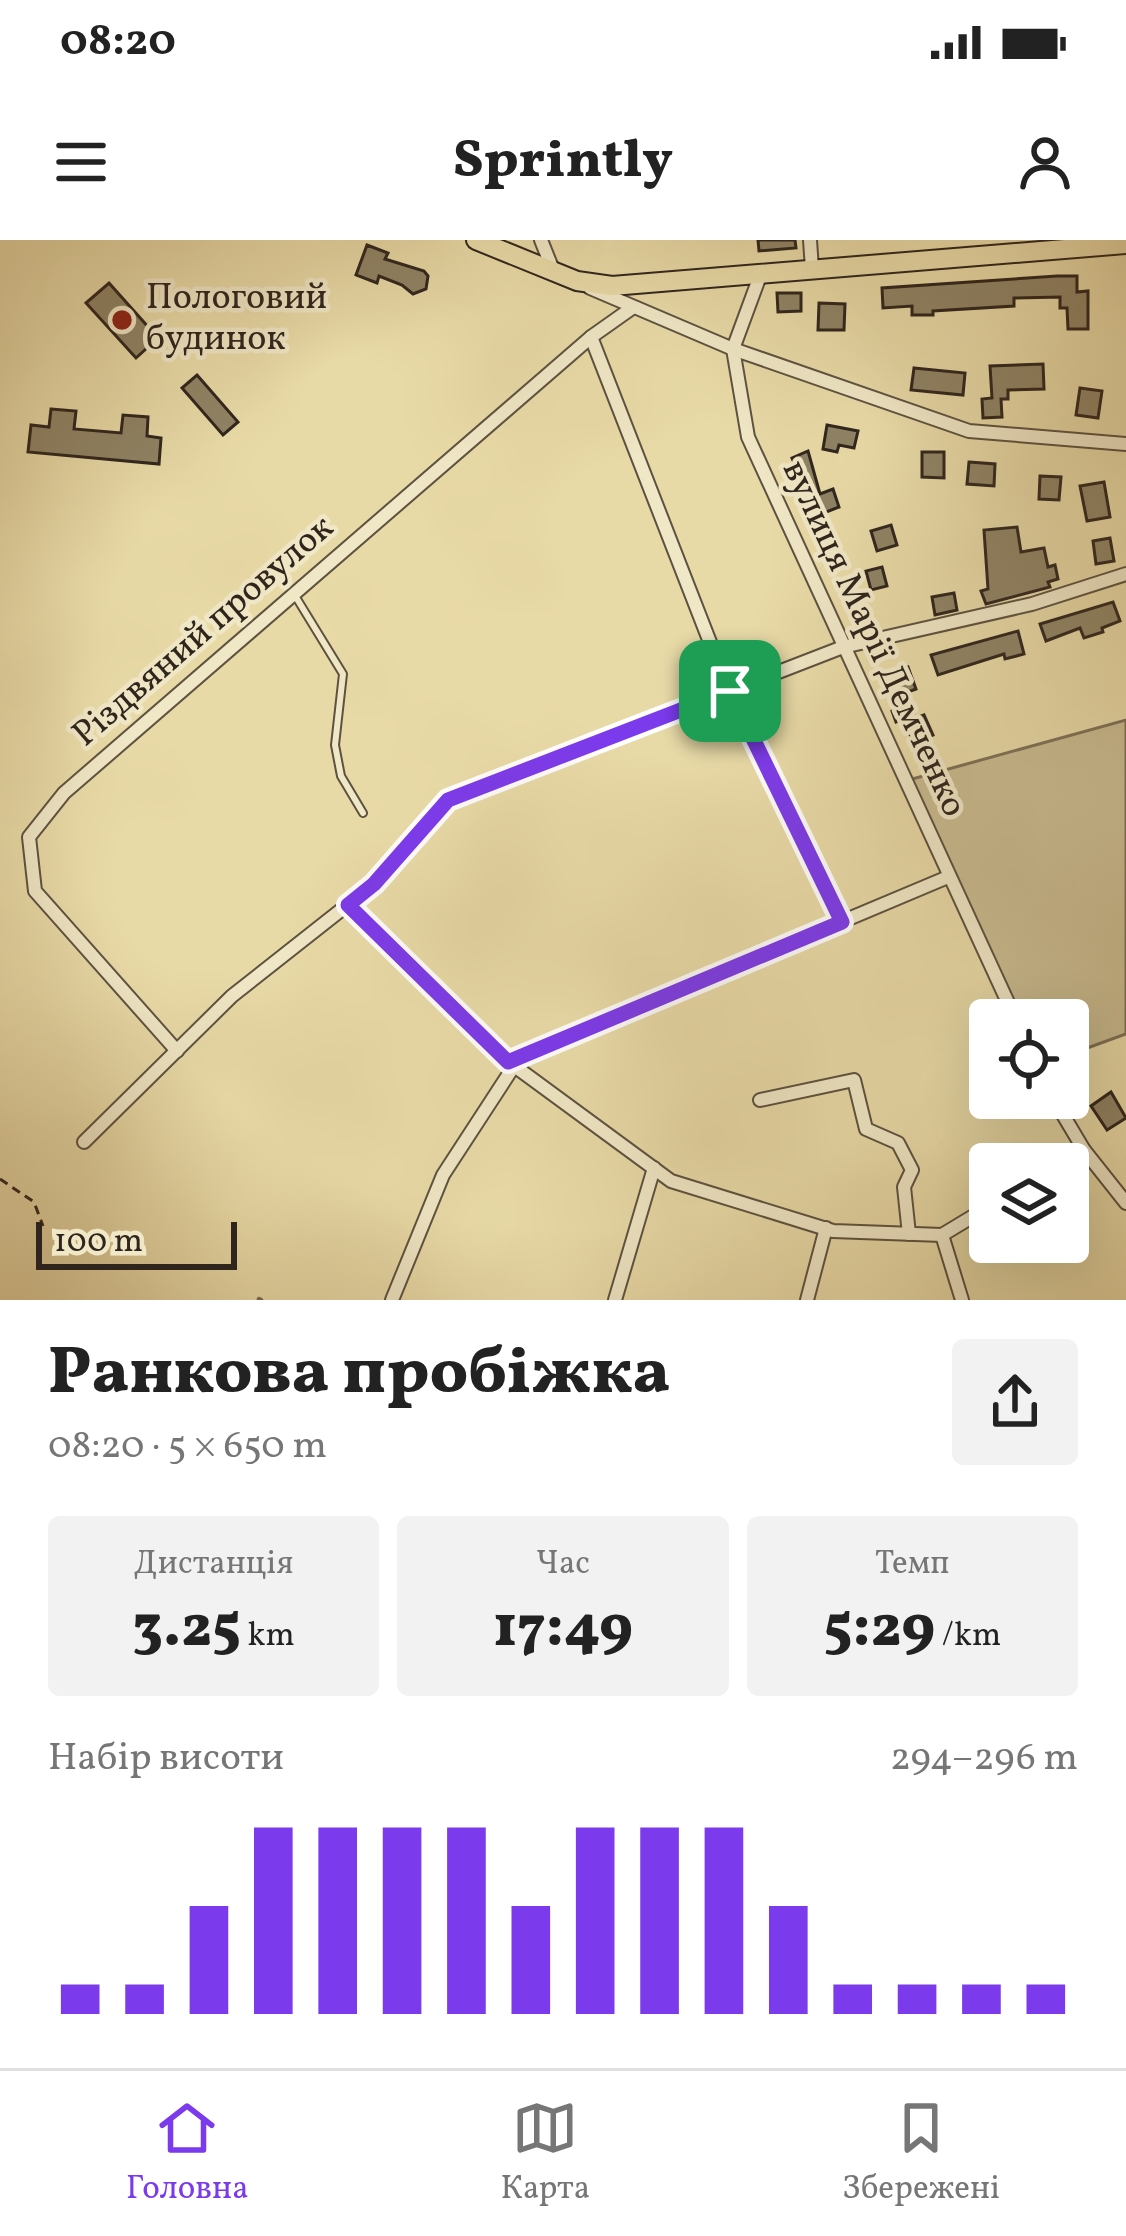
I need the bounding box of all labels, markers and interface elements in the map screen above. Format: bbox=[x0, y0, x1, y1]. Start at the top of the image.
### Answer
text: 08:20 bbox=[60, 11, 176, 74]
text: Sprintly bbox=[453, 125, 673, 200]
icon: menu bbox=[48, 129, 114, 195]
icon: person bbox=[1012, 129, 1078, 195]
place label: Пологовий будинок bbox=[146, 274, 327, 365]
marker: Пологовий будинок bbox=[109, 307, 135, 333]
street label: вулиця Марії Демченко bbox=[768, 452, 978, 826]
street label: Різдвяний провулок bbox=[63, 504, 345, 760]
pin bbox=[679, 640, 781, 742]
icon: arrive bbox=[697, 658, 763, 724]
map controls bbox=[969, 999, 1089, 1263]
button: locate bbox=[969, 999, 1089, 1119]
button: layers bbox=[969, 1143, 1089, 1263]
scale bar bbox=[36, 1216, 237, 1269]
text: 100 m bbox=[54, 1220, 143, 1266]
text: Ранкова пробіжка bbox=[48, 1329, 670, 1421]
button: share bbox=[952, 1339, 1078, 1465]
text: 08:20 · 5 × 650 m bbox=[48, 1420, 327, 1474]
text: Дистанція bbox=[134, 1542, 293, 1588]
text: Час bbox=[536, 1542, 590, 1588]
text: Темп bbox=[875, 1542, 950, 1588]
text: 3.25 bbox=[133, 1588, 241, 1671]
text: 17:49 bbox=[493, 1588, 633, 1671]
text: 5:29 bbox=[824, 1588, 935, 1671]
text: km bbox=[241, 1614, 295, 1660]
text: /km bbox=[935, 1614, 1001, 1660]
text: Набір висоти bbox=[48, 1732, 284, 1786]
text: 294–296 m bbox=[890, 1732, 1078, 1786]
tab: Головна bbox=[126, 2095, 249, 2213]
tab: Карта bbox=[501, 2095, 590, 2213]
tab: Збережені bbox=[842, 2095, 1000, 2213]

